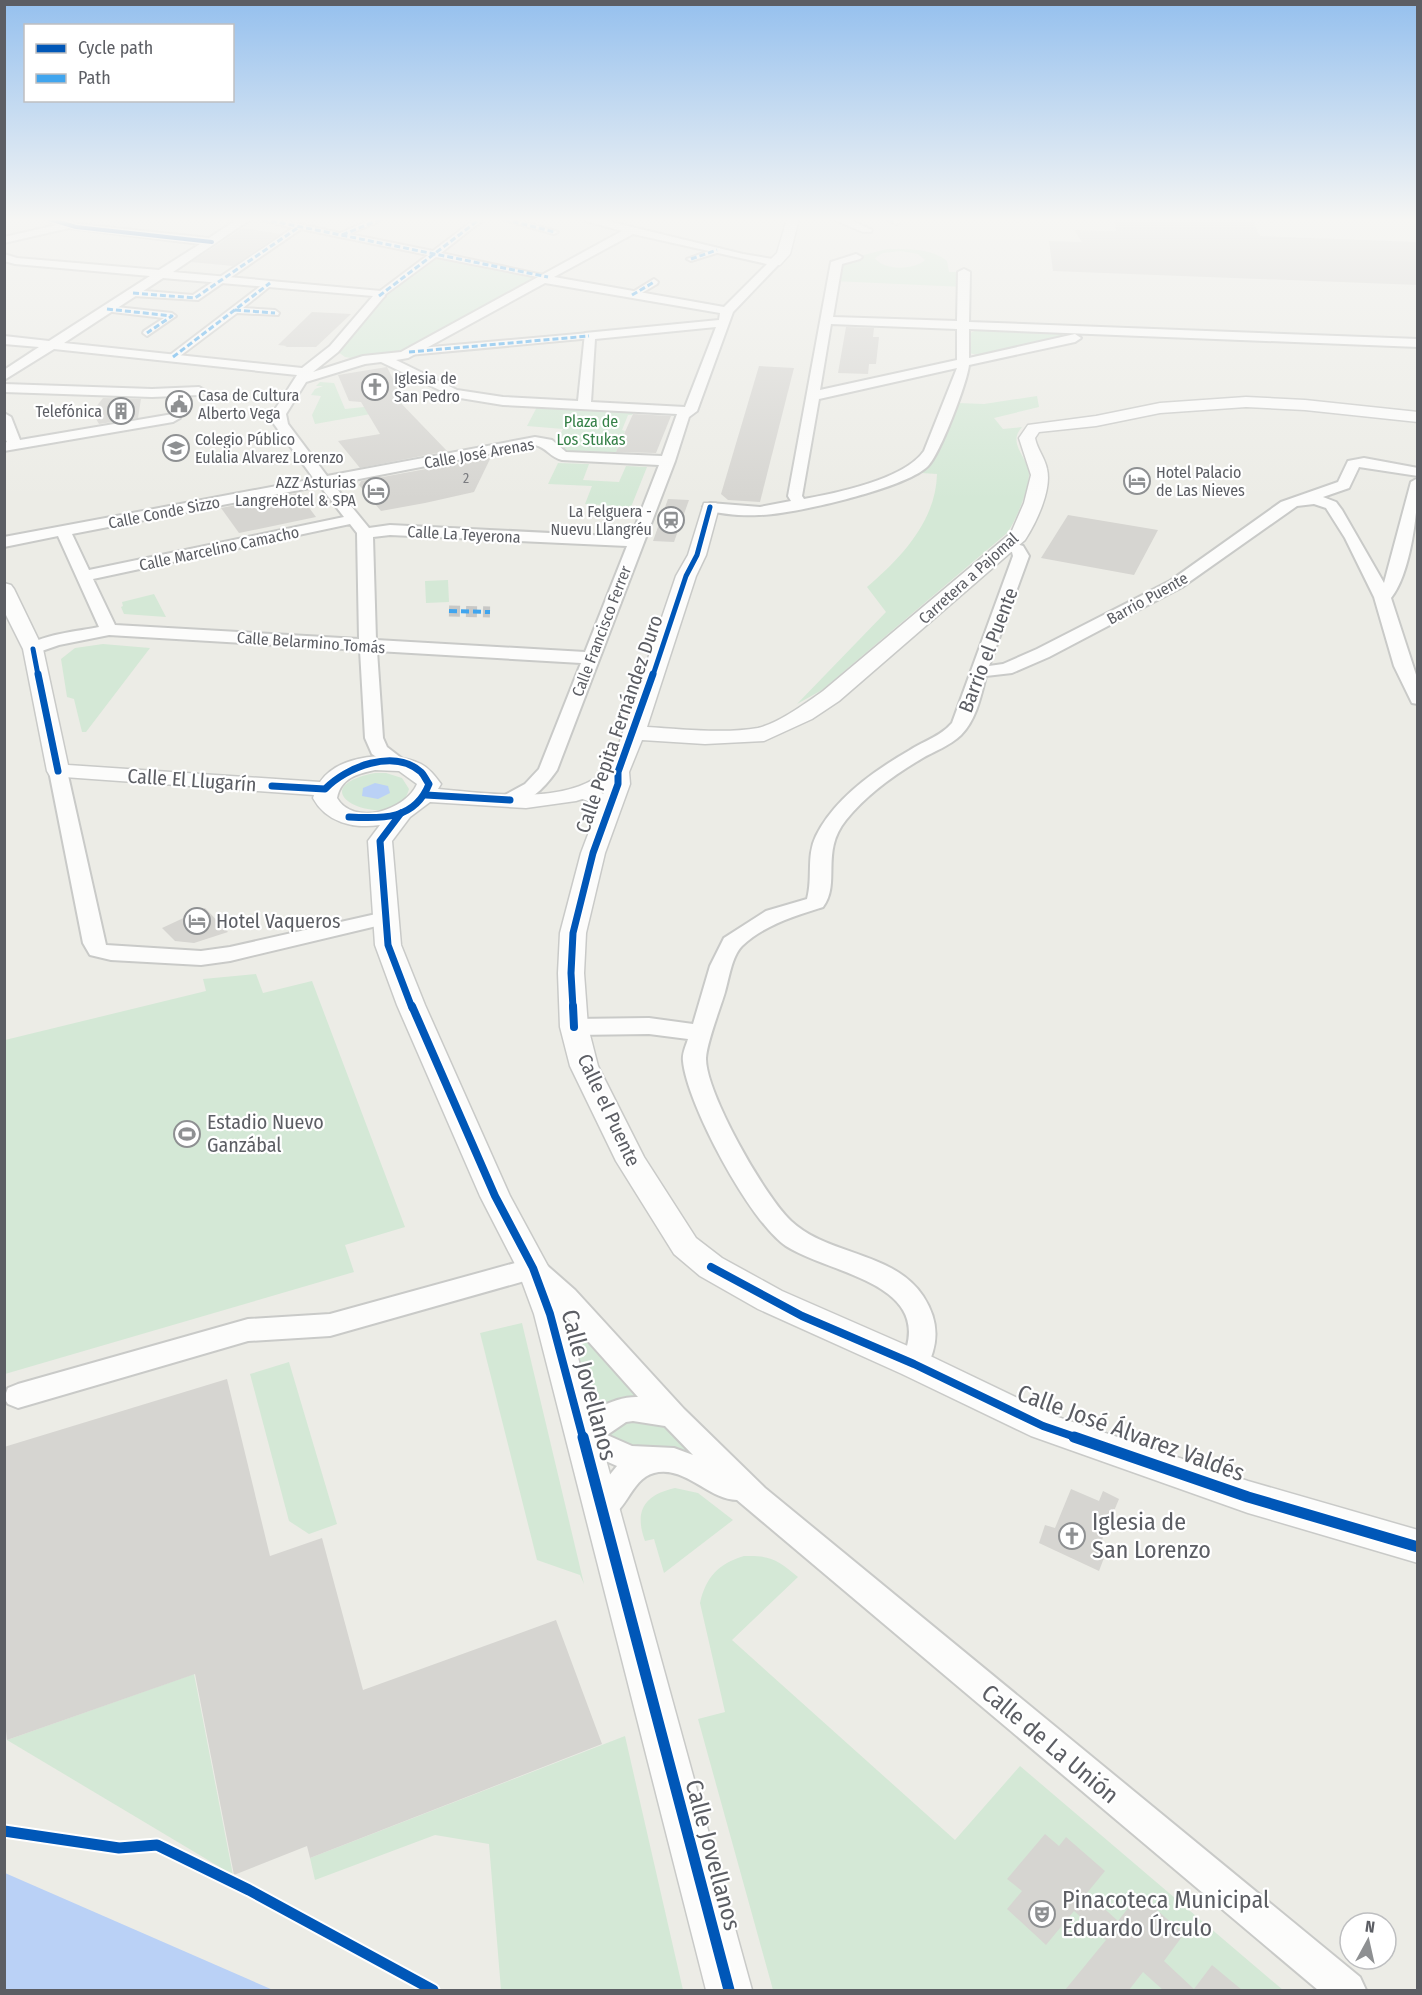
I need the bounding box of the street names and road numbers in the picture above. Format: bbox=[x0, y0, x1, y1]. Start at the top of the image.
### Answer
street label: Calle José Arenas bbox=[423, 434, 536, 473]
street label: Calle Conde Sizzo bbox=[107, 492, 222, 533]
street label: Calle Marcelino Camacho bbox=[137, 522, 301, 575]
street label: Calle La Teyerona bbox=[407, 522, 521, 547]
street label: Carretera a Pajomal bbox=[915, 529, 1022, 628]
street label: Calle Francisco Ferrer bbox=[568, 563, 635, 699]
street label: Barrio Puente bbox=[1103, 568, 1191, 628]
street label: Barrio el Puente bbox=[953, 584, 1023, 716]
street label: Calle Pepita Fernández Duro bbox=[570, 612, 668, 836]
street label: Calle Belarmino Tomás bbox=[236, 628, 386, 657]
street label: Calle El Llugarín bbox=[127, 764, 257, 796]
street label: Calle el Puente bbox=[572, 1050, 646, 1170]
street label: Calle Jovellanos bbox=[555, 1307, 623, 1463]
street label: Calle José Álvarez Valdés bbox=[1014, 1378, 1249, 1487]
street label: Calle de La Unión bbox=[976, 1679, 1124, 1809]
street label: Calle Jovellanos bbox=[679, 1777, 747, 1933]

